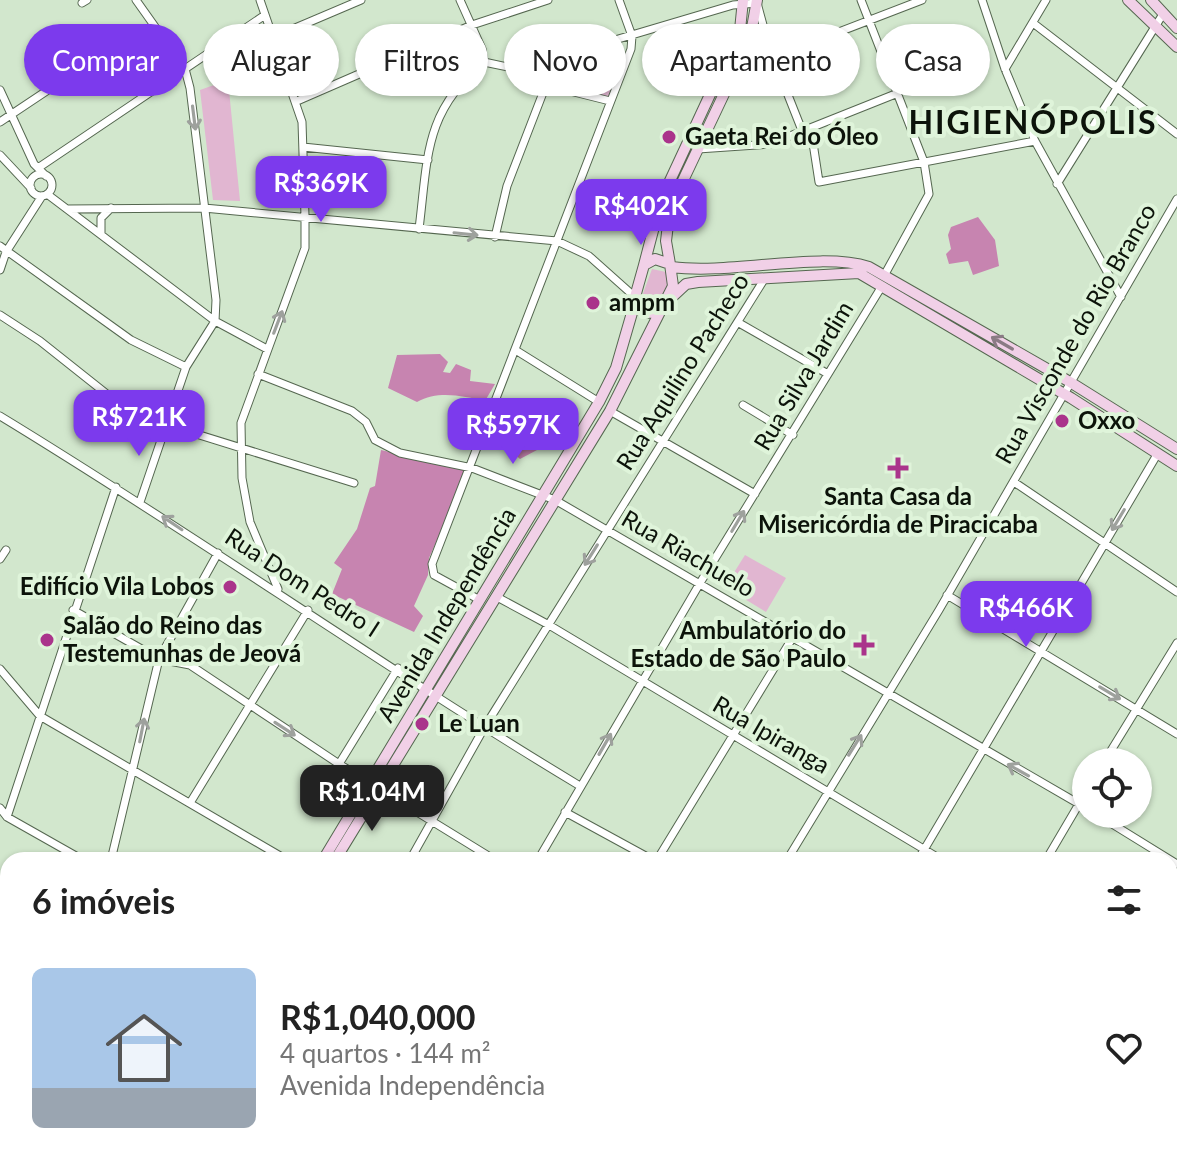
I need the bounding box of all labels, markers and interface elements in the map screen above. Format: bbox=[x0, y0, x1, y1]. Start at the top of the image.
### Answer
chip: Comprar bbox=[24, 24, 187, 96]
chip: Alugar bbox=[203, 24, 339, 96]
chip: Filtros bbox=[355, 24, 488, 96]
chip: Novo bbox=[504, 24, 626, 96]
chip: Apartamento bbox=[642, 24, 860, 96]
chip: Casa bbox=[876, 24, 990, 96]
district label: HIGIENÓPOLIS bbox=[908, 102, 1158, 141]
one-way arrow bbox=[186, 104, 201, 131]
place label: Gaeta Rei do Óleo bbox=[685, 121, 879, 150]
marker: Gaeta Rei do Óleo bbox=[660, 128, 678, 146]
pin: R$369K bbox=[256, 156, 386, 224]
text: R$369K bbox=[274, 166, 368, 198]
pin: R$402K bbox=[576, 179, 706, 247]
text: R$402K bbox=[594, 189, 688, 221]
street label: Rua Visconde do Rio Branco bbox=[988, 198, 1161, 468]
one-way arrow bbox=[453, 226, 479, 241]
street label: Rua Aquilino Pacheco bbox=[609, 267, 754, 475]
place label: ampm bbox=[609, 287, 675, 316]
marker: ampm bbox=[584, 294, 602, 312]
street label: Rua Silva Jardim bbox=[747, 295, 859, 455]
one-way arrow bbox=[272, 310, 286, 335]
one-way arrow bbox=[991, 335, 1014, 351]
pin: R$721K bbox=[74, 390, 204, 458]
pin: R$597K bbox=[448, 398, 578, 466]
text: R$721K bbox=[92, 400, 186, 432]
place label: Oxxo bbox=[1078, 405, 1135, 434]
text: R$597K bbox=[466, 408, 560, 440]
marker: Oxxo bbox=[1053, 412, 1071, 430]
marker: Santa Casa da Misericórdia de Piracicaba bbox=[887, 457, 909, 479]
place label: Santa Casa da Misericórdia de Piracicaba bbox=[758, 481, 1038, 538]
street label: Avenida Independência bbox=[370, 502, 521, 727]
street label: Rua Riachuelo bbox=[617, 503, 760, 602]
one-way arrow bbox=[1109, 508, 1125, 531]
one-way arrow bbox=[730, 510, 747, 532]
one-way arrow bbox=[162, 515, 184, 532]
street label: Rua Dom Pedro I bbox=[220, 521, 385, 642]
one-way arrow bbox=[583, 543, 599, 566]
place label: Edifício Vila Lobos bbox=[20, 571, 214, 600]
marker: Edifício Vila Lobos bbox=[221, 578, 239, 596]
pin: R$466K bbox=[961, 581, 1091, 649]
text: R$466K bbox=[979, 591, 1073, 623]
place label: Salão do Reino das Testemunhas de Jeová bbox=[63, 610, 301, 667]
place label: Ambulatório do Estado de São Paulo bbox=[630, 615, 846, 672]
marker: Salão do Reino das Testemunhas de Jeová bbox=[38, 631, 56, 649]
marker: Ambulatório do Estado de São Paulo bbox=[853, 634, 875, 656]
one-way arrow bbox=[1098, 685, 1121, 701]
street label: Rua Ipiranga bbox=[708, 689, 835, 779]
place label: Le Luan bbox=[438, 708, 520, 737]
marker: Le Luan bbox=[413, 715, 431, 733]
one-way arrow bbox=[135, 717, 150, 743]
one-way arrow bbox=[274, 721, 296, 737]
one-way arrow bbox=[597, 733, 613, 756]
one-way arrow bbox=[848, 734, 864, 757]
map controls bbox=[1072, 748, 1152, 828]
button: locate bbox=[1072, 748, 1152, 828]
one-way arrow bbox=[1007, 762, 1030, 778]
pin: R$1.04M bbox=[298, 765, 446, 833]
text: R$1.04M bbox=[318, 775, 426, 807]
icon: filters bbox=[1102, 878, 1146, 922]
text: 6 imóveis bbox=[32, 880, 175, 921]
text: R$1,040,000 bbox=[280, 996, 476, 1037]
icon: home bbox=[96, 1000, 192, 1096]
icon: heart bbox=[1102, 1026, 1146, 1070]
text: 4 quartos · 144 m² bbox=[280, 1037, 490, 1069]
text: Avenida Independência bbox=[280, 1069, 545, 1101]

